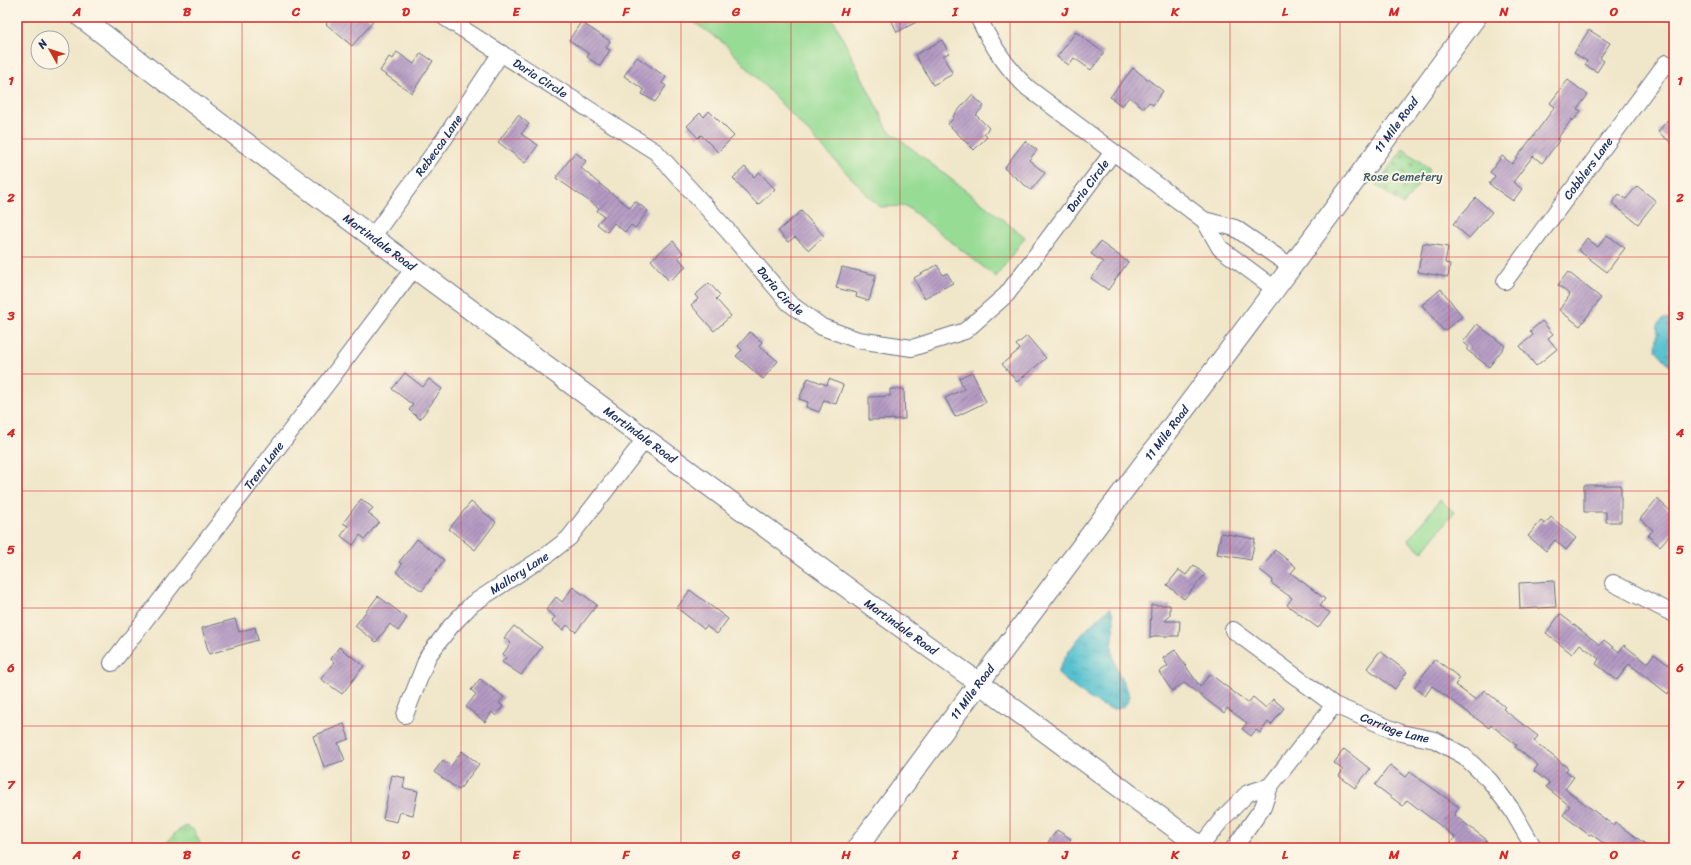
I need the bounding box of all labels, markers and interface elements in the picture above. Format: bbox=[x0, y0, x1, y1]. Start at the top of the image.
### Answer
text: A bbox=[72, 0, 81, 23]
text: B bbox=[183, 0, 192, 23]
text: C bbox=[291, 0, 301, 23]
text: D bbox=[402, 0, 410, 23]
text: E bbox=[512, 0, 521, 23]
text: F bbox=[621, 0, 630, 23]
text: G bbox=[731, 0, 741, 23]
text: H bbox=[840, 0, 851, 23]
text: I bbox=[951, 0, 959, 23]
text: J bbox=[1061, 0, 1069, 23]
text: K bbox=[1170, 0, 1180, 23]
text: L bbox=[1282, 0, 1289, 23]
text: M bbox=[1388, 0, 1400, 23]
text: N bbox=[1498, 0, 1509, 23]
text: O bbox=[1609, 0, 1619, 23]
north arrow bbox=[30, 30, 70, 70]
text: N bbox=[32, 35, 53, 54]
street label: Daria Circle bbox=[508, 52, 572, 104]
text: 1 bbox=[8, 69, 14, 92]
text: 1 bbox=[1677, 69, 1683, 92]
street label: 11 Mile Road bbox=[1368, 92, 1425, 158]
street label: Rebecca Lane bbox=[409, 110, 468, 181]
street label: Cobblers Lane bbox=[1557, 132, 1619, 205]
street label: Daria Circle bbox=[1060, 154, 1115, 217]
park label: Rose Cemetery bbox=[1364, 166, 1443, 188]
text: 2 bbox=[6, 186, 15, 209]
text: 2 bbox=[1675, 186, 1684, 209]
street label: Martindale Road bbox=[338, 208, 421, 277]
street label: Daria Circle bbox=[751, 261, 809, 322]
text: 3 bbox=[6, 304, 15, 327]
text: 3 bbox=[1675, 304, 1684, 327]
street label: Martindale Road bbox=[599, 400, 682, 470]
street label: 11 Mile Road bbox=[1139, 400, 1196, 465]
text: 4 bbox=[6, 421, 16, 444]
text: 4 bbox=[1675, 421, 1685, 444]
street label: Trena Lane bbox=[238, 437, 290, 495]
text: 5 bbox=[7, 538, 15, 561]
text: 5 bbox=[1676, 538, 1684, 561]
street label: Mallory Lane bbox=[485, 546, 553, 601]
street label: Martindale Road bbox=[859, 593, 943, 662]
text: 6 bbox=[6, 656, 15, 679]
text: 6 bbox=[1675, 656, 1684, 679]
street label: 11 Mile Road bbox=[944, 659, 1001, 725]
street label: Carriage Lane bbox=[1357, 706, 1431, 750]
text: 7 bbox=[7, 773, 16, 796]
text: 7 bbox=[1676, 773, 1685, 796]
text: A bbox=[72, 843, 81, 865]
text: B bbox=[183, 843, 192, 865]
text: C bbox=[291, 843, 301, 865]
text: D bbox=[402, 843, 410, 865]
text: E bbox=[512, 843, 521, 865]
text: F bbox=[621, 843, 630, 865]
text: G bbox=[731, 843, 741, 865]
text: H bbox=[840, 843, 851, 865]
text: I bbox=[951, 843, 959, 865]
text: J bbox=[1061, 843, 1069, 865]
text: K bbox=[1170, 843, 1180, 865]
text: L bbox=[1282, 843, 1289, 865]
text: M bbox=[1388, 843, 1400, 865]
text: N bbox=[1498, 843, 1509, 865]
text: O bbox=[1609, 843, 1619, 865]

